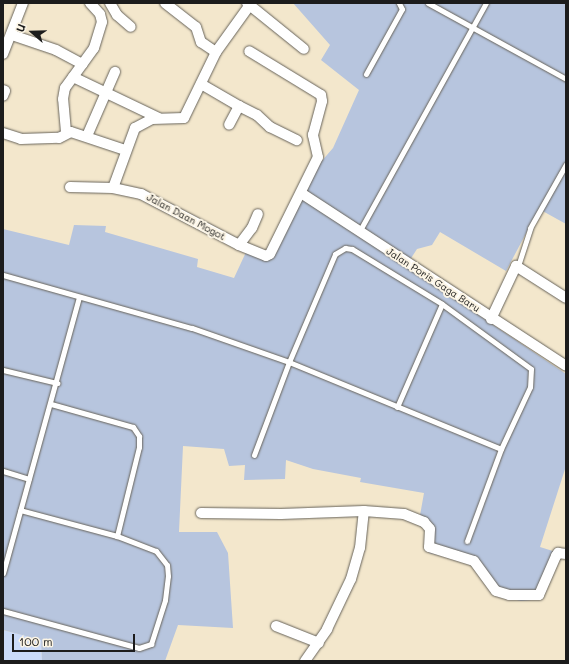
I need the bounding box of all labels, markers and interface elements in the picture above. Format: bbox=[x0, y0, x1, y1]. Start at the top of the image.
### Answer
north arrow bbox=[12, 12, 52, 52]
text: U bbox=[12, 22, 29, 34]
street label: Jalan Daan Mogot bbox=[145, 191, 227, 243]
street label: Jalan Poris Gaga Baru bbox=[384, 245, 482, 315]
scale bar bbox=[14, 626, 137, 652]
text: 100 m bbox=[19, 633, 53, 649]

